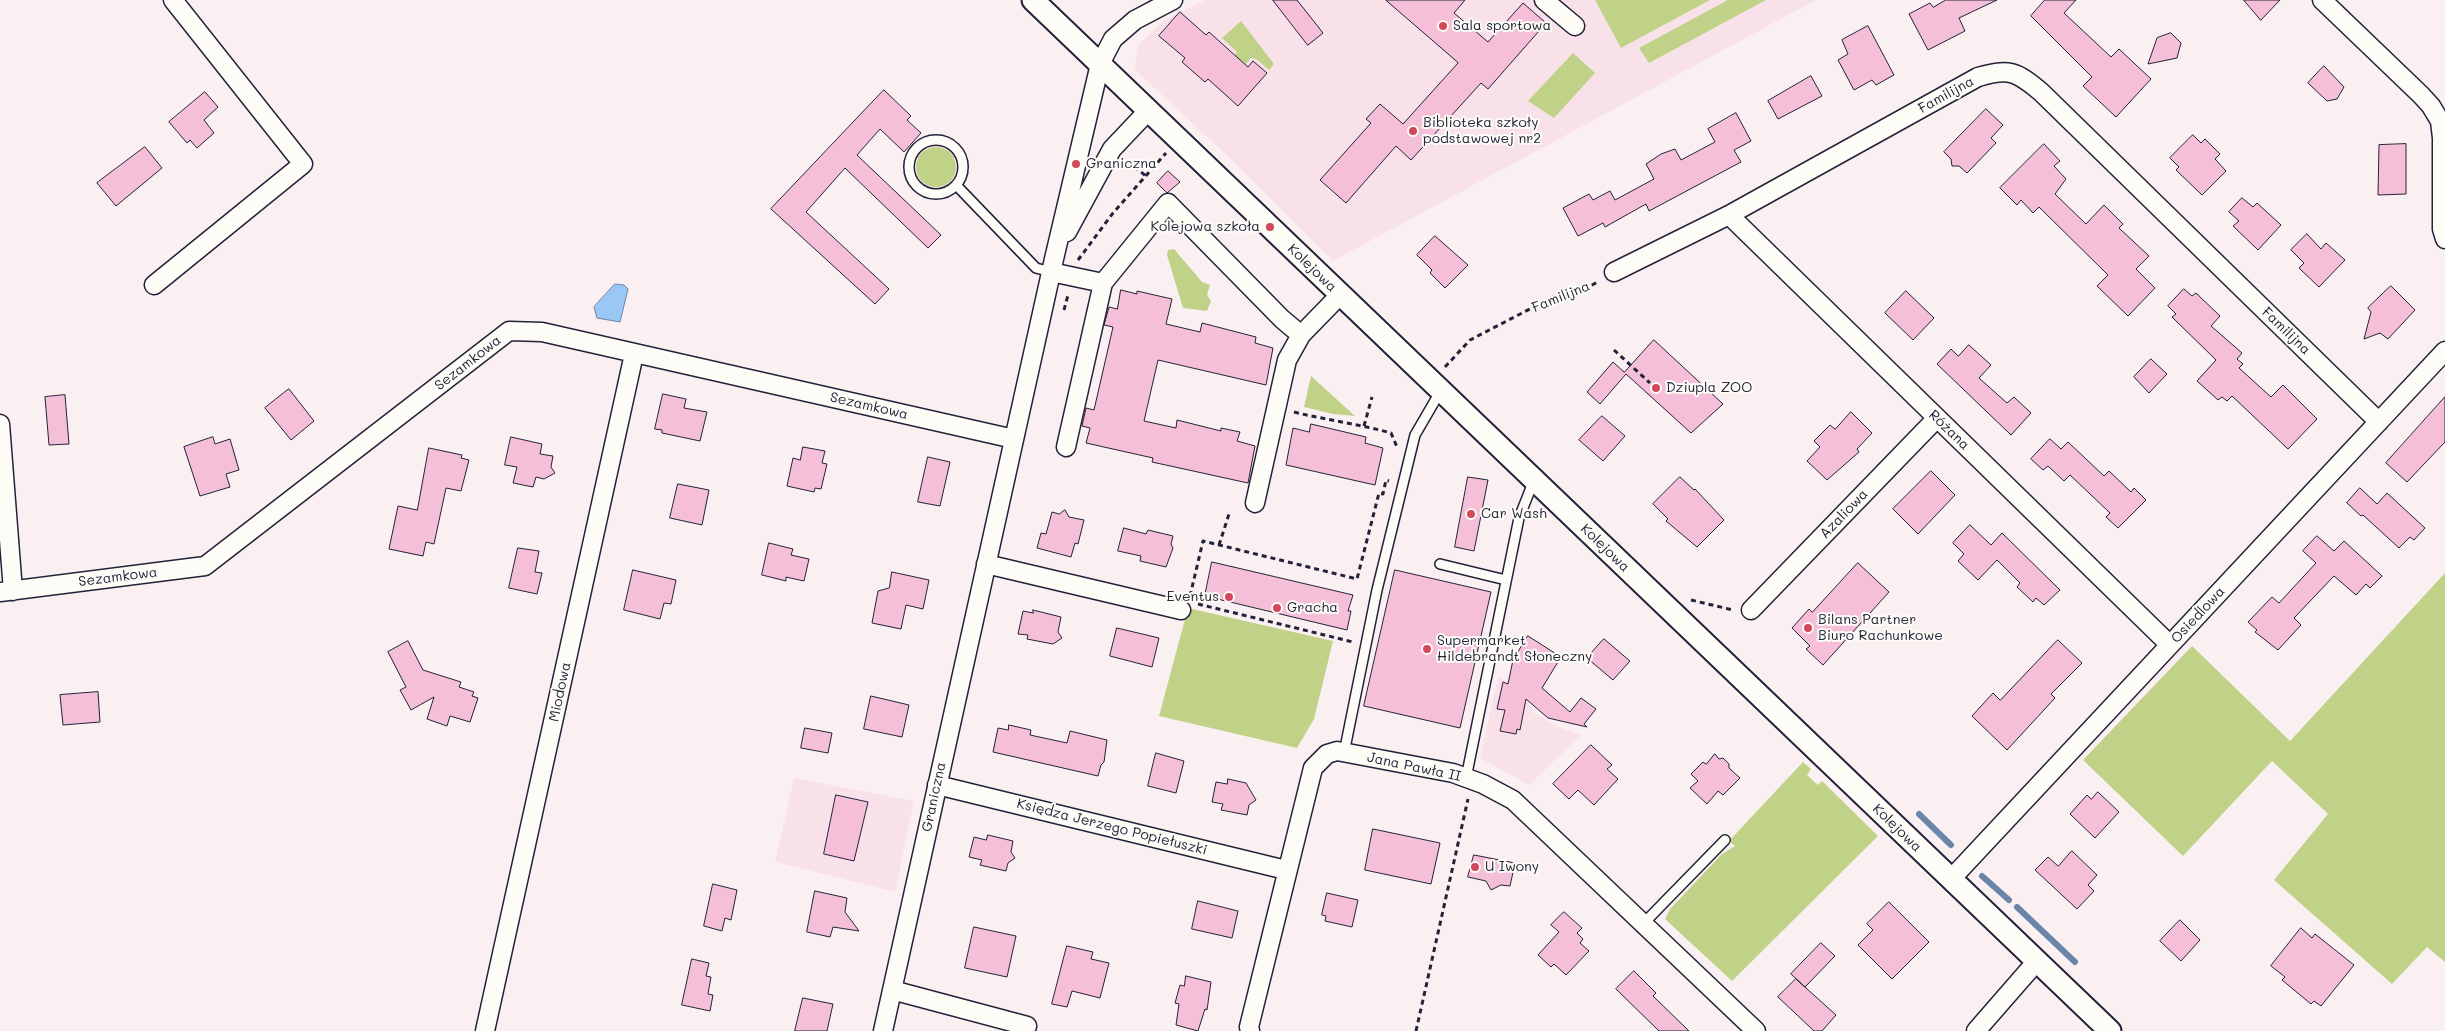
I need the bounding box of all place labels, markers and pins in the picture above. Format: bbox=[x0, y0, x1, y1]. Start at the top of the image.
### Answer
place label: Sala sportowa bbox=[1453, 18, 1551, 34]
marker: Sala sportowa bbox=[1437, 20, 1449, 32]
place label: Biblioteka szkoły podstawowej nr2 bbox=[1423, 115, 1541, 148]
marker: Biblioteka szkoły podstawowej nr2 bbox=[1407, 125, 1419, 137]
place label: Graniczna bbox=[1086, 156, 1157, 172]
marker: Graniczna bbox=[1070, 158, 1082, 170]
place label: Kolejowa szkoła bbox=[1151, 219, 1260, 235]
marker: Kolejowa szkoła bbox=[1264, 221, 1276, 233]
place label: Dziupla ZOO bbox=[1666, 380, 1752, 396]
marker: Dziupla ZOO bbox=[1650, 382, 1662, 394]
place label: Car Wash bbox=[1481, 506, 1547, 522]
marker: Car Wash bbox=[1465, 508, 1477, 520]
place label: Eventus bbox=[1167, 589, 1219, 605]
marker: Eventus bbox=[1223, 591, 1235, 603]
place label: Gracha bbox=[1287, 600, 1338, 616]
marker: Gracha bbox=[1271, 602, 1283, 614]
place label: Bilans Partner Biuro Rachunkowe bbox=[1818, 612, 1943, 644]
marker: Bilans Partner Biuro Rachunkowe bbox=[1802, 622, 1814, 634]
place label: Supermarket Hildebrandt Słoneczny bbox=[1437, 633, 1592, 666]
marker: Supermarket Hildebrandt Słoneczny bbox=[1421, 643, 1433, 655]
place label: U Iwony bbox=[1485, 859, 1539, 875]
marker: U Iwony bbox=[1469, 861, 1481, 873]

